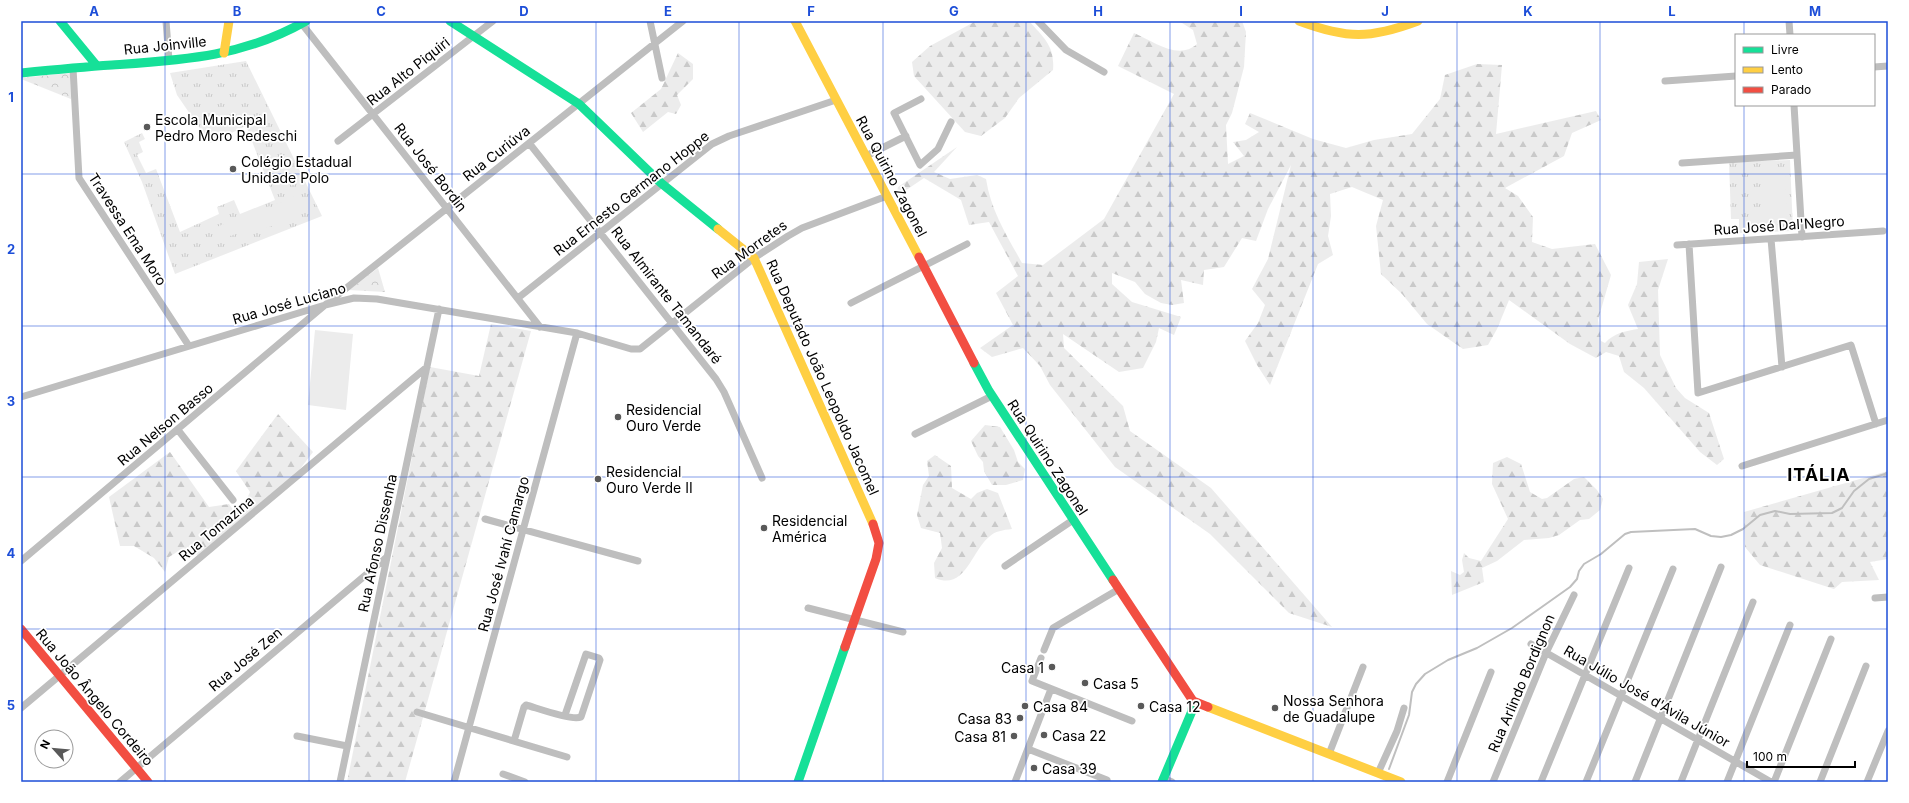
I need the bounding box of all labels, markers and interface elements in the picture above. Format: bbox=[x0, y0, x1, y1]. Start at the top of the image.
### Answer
text: A bbox=[89, 3, 99, 19]
text: B bbox=[233, 3, 242, 19]
text: C bbox=[376, 3, 386, 19]
text: D bbox=[519, 3, 529, 19]
text: E bbox=[664, 3, 672, 19]
text: F bbox=[807, 3, 815, 19]
text: G bbox=[949, 3, 959, 19]
text: H bbox=[1093, 3, 1103, 19]
text: I bbox=[1239, 3, 1243, 19]
text: J bbox=[1381, 3, 1389, 19]
text: K bbox=[1523, 3, 1533, 19]
text: L bbox=[1668, 3, 1676, 19]
text: M bbox=[1809, 3, 1821, 19]
street label: Rua Joinville bbox=[123, 32, 207, 58]
street label: Rua Alto Piquiri bbox=[363, 33, 453, 109]
legend bbox=[1735, 34, 1875, 106]
text: Livre bbox=[1771, 42, 1799, 57]
text: Lento bbox=[1771, 62, 1803, 77]
text: Parado bbox=[1771, 82, 1811, 97]
text: 1 bbox=[8, 89, 14, 105]
place label: Escola Municipal Pedro Moro Redeschi bbox=[155, 111, 297, 144]
street label: Rua Quirino Zagonel bbox=[853, 113, 931, 239]
street label: Rua José Bordin bbox=[391, 119, 471, 215]
marker: Escola Municipal Pedro Moro Redeschi bbox=[142, 122, 152, 132]
street label: Rua Curiúva bbox=[459, 122, 533, 184]
street label: Rua Ernesto Germano Hoppe bbox=[550, 127, 712, 259]
place label: Colégio Estadual Unidade Polo bbox=[241, 153, 352, 186]
marker: Colégio Estadual Unidade Polo bbox=[228, 164, 238, 174]
street label: Travessa Ema Moro bbox=[85, 170, 171, 288]
street label: Rua José Dal'Negro bbox=[1713, 212, 1845, 238]
street label: Rua Morretes bbox=[708, 216, 790, 282]
street label: Rua Almirante Tamandaré bbox=[608, 223, 726, 367]
text: 2 bbox=[7, 241, 15, 257]
street label: Rua Deputado João Leopoldo Jacomel bbox=[763, 257, 883, 497]
street label: Rua José Luciano bbox=[230, 279, 348, 327]
street label: Rua Nelson Basso bbox=[114, 379, 216, 469]
text: 3 bbox=[7, 393, 15, 409]
street label: Rua Quirino Zagonel bbox=[1004, 396, 1092, 518]
place label: Residencial Ouro Verde bbox=[626, 401, 701, 434]
marker: Residencial Ouro Verde bbox=[613, 412, 623, 422]
place label: Residencial Ouro Verde II bbox=[606, 463, 693, 496]
district label: ITÁLIA bbox=[1787, 464, 1851, 485]
street label: Rua Afonso Dissenha bbox=[354, 472, 400, 614]
street label: Rua José Ivahí Camargo bbox=[474, 474, 532, 634]
marker: Residencial Ouro Verde II bbox=[593, 474, 603, 484]
street label: Rua Tomazina bbox=[175, 492, 257, 564]
place label: Residencial América bbox=[772, 512, 847, 545]
marker: Residencial América bbox=[759, 523, 769, 533]
text: 4 bbox=[7, 545, 16, 561]
street label: Rua Arlindo Bordignon bbox=[1484, 611, 1558, 755]
street label: Rua José Zen bbox=[205, 623, 285, 695]
street label: Rua João Ângelo Cordeiro bbox=[33, 625, 157, 769]
street label: Rua Júlio José d'Ávila Júnior bbox=[1561, 641, 1733, 751]
place label: Casa 1 bbox=[1001, 659, 1044, 676]
marker: Casa 1 bbox=[1047, 662, 1057, 672]
place label: Casa 5 bbox=[1093, 675, 1139, 692]
marker: Casa 5 bbox=[1080, 678, 1090, 688]
place label: Nossa Senhora de Guadalupe bbox=[1283, 692, 1384, 725]
text: 5 bbox=[7, 697, 15, 713]
place label: Casa 84 bbox=[1033, 698, 1088, 715]
place label: Casa 12 bbox=[1149, 698, 1201, 715]
marker: Casa 84 bbox=[1020, 701, 1030, 711]
marker: Casa 12 bbox=[1136, 701, 1146, 711]
marker: Nossa Senhora de Guadalupe bbox=[1270, 703, 1280, 713]
place label: Casa 83 bbox=[957, 710, 1012, 727]
marker: Casa 83 bbox=[1015, 713, 1025, 723]
place label: Casa 22 bbox=[1052, 727, 1106, 744]
place label: Casa 81 bbox=[954, 728, 1006, 745]
north arrow bbox=[34, 729, 74, 769]
marker: Casa 22 bbox=[1039, 730, 1049, 740]
marker: Casa 81 bbox=[1009, 731, 1019, 741]
text: N bbox=[37, 738, 53, 751]
scale bar bbox=[1747, 743, 1855, 769]
text: 100 m bbox=[1753, 749, 1787, 764]
place label: Casa 39 bbox=[1042, 760, 1097, 777]
marker: Casa 39 bbox=[1029, 763, 1039, 773]

